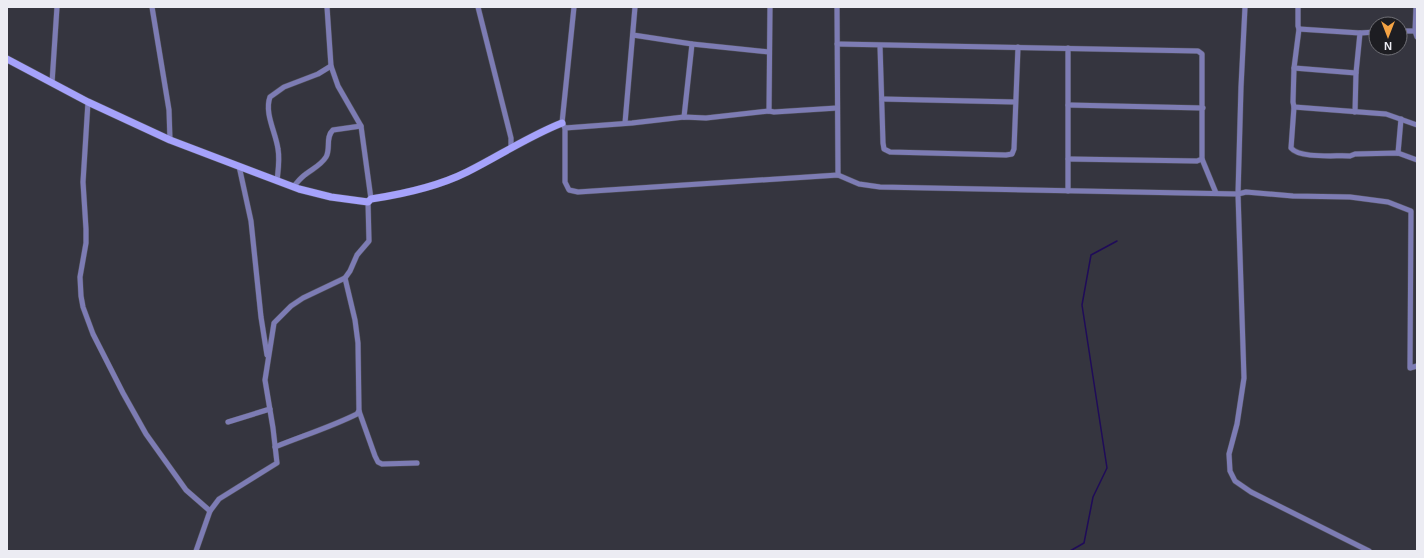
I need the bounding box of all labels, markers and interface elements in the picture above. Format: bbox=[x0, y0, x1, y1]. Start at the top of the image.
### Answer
north arrow bbox=[1368, 16, 1408, 56]
text: N bbox=[1384, 40, 1392, 52]

